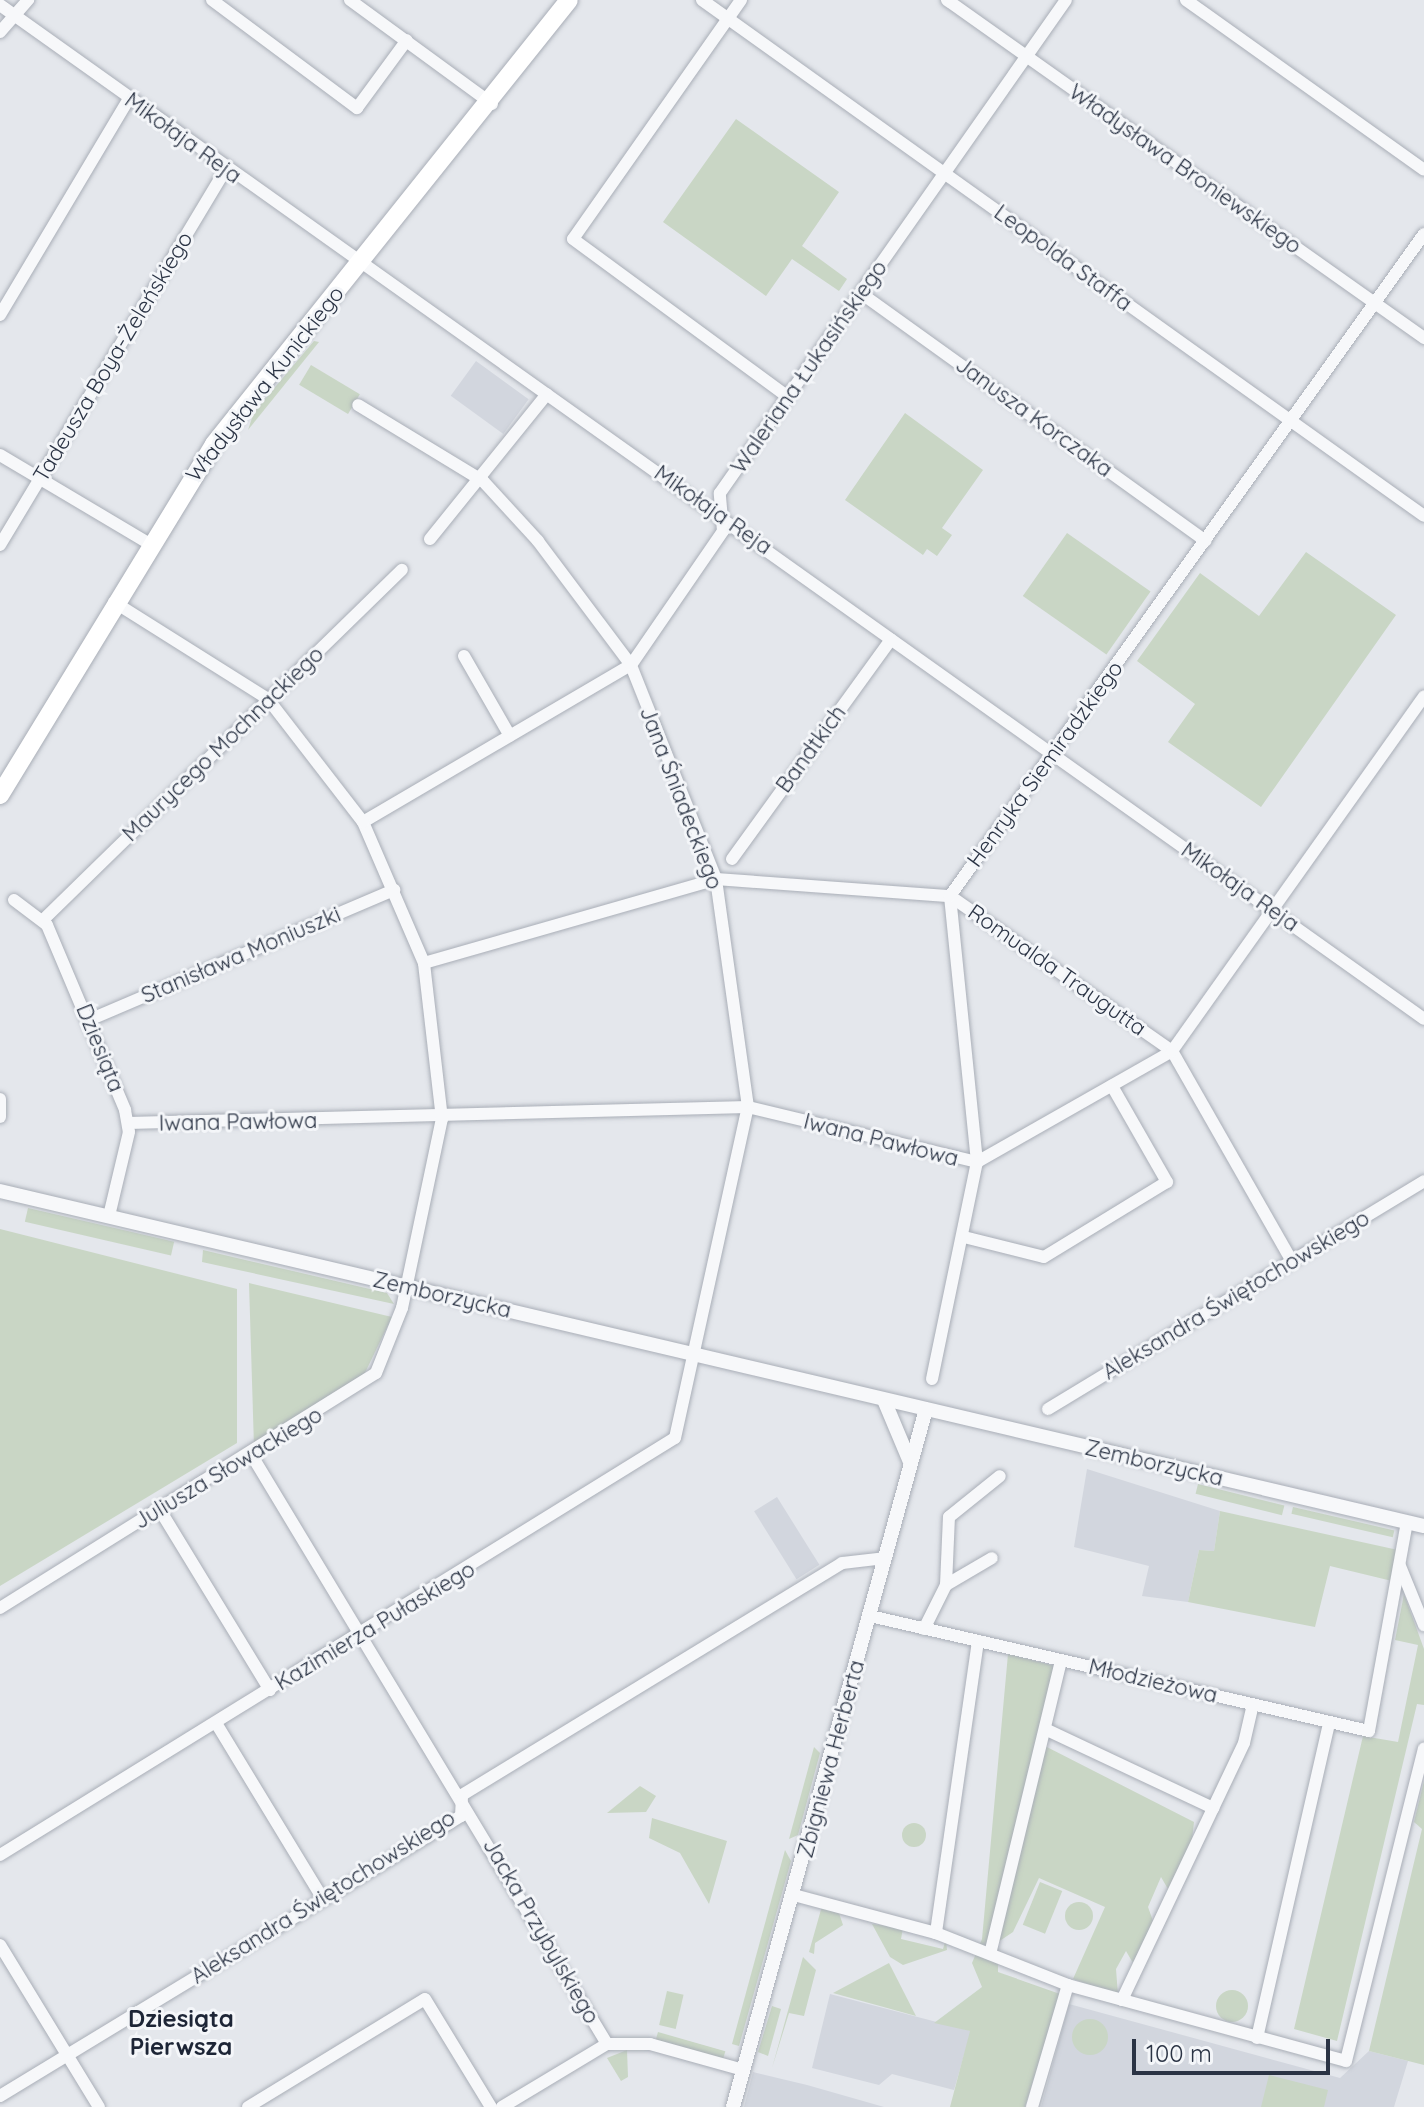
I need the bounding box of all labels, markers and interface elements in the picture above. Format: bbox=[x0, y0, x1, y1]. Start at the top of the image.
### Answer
street label: Władysława Broniewskiego bbox=[1064, 79, 1306, 259]
street label: Mikołaja Reja bbox=[120, 87, 246, 189]
street label: Leopolda Staffa bbox=[989, 199, 1137, 317]
street label: Tadeusza Boya-Żeleńskiego bbox=[28, 227, 198, 487]
street label: Waleriana Łukasińskiego bbox=[725, 255, 893, 479]
street label: Władysława Kunickiego bbox=[180, 281, 350, 487]
street label: Janusza Korczaka bbox=[950, 351, 1118, 483]
street label: Mikołaja Reja bbox=[649, 460, 777, 560]
street label: Maurycego Mochnackiego bbox=[117, 641, 329, 847]
street label: Henryka Siemiradzkiego bbox=[961, 656, 1129, 872]
street label: Bandtkich bbox=[770, 700, 852, 798]
street label: Jana Śniadeckiego bbox=[634, 703, 728, 893]
street label: Mikołaja Reja bbox=[1176, 837, 1304, 937]
street label: Romualda Traugutta bbox=[963, 899, 1151, 1041]
street label: Stanisława Moniuszki bbox=[137, 901, 345, 1009]
street label: Dziesiąta bbox=[70, 1000, 130, 1096]
street label: Iwana Pawłowa bbox=[158, 1107, 318, 1137]
street label: Iwana Pawłowa bbox=[801, 1108, 961, 1172]
street label: Aleksandra Świętochowskiego bbox=[1098, 1205, 1374, 1385]
street label: Zemborzycka bbox=[370, 1266, 514, 1324]
street label: Juliusza Słowackiego bbox=[129, 1401, 327, 1535]
street label: Zemborzycka bbox=[1082, 1434, 1226, 1492]
street label: Kazimierza Pułaskiego bbox=[270, 1556, 480, 1696]
street label: Młodzieżowa bbox=[1086, 1653, 1220, 1709]
street label: Zbigniewa Herberta bbox=[792, 1657, 870, 1861]
street label: Aleksandra Świętochowskiego bbox=[186, 1805, 460, 1989]
street label: Jacka Przybylskiego bbox=[477, 1834, 605, 2028]
district label: Dziesiąta Pierwsza bbox=[128, 2005, 234, 2061]
scale bar bbox=[1136, 2023, 1334, 2073]
text: 100 m bbox=[1146, 2038, 1212, 2068]

